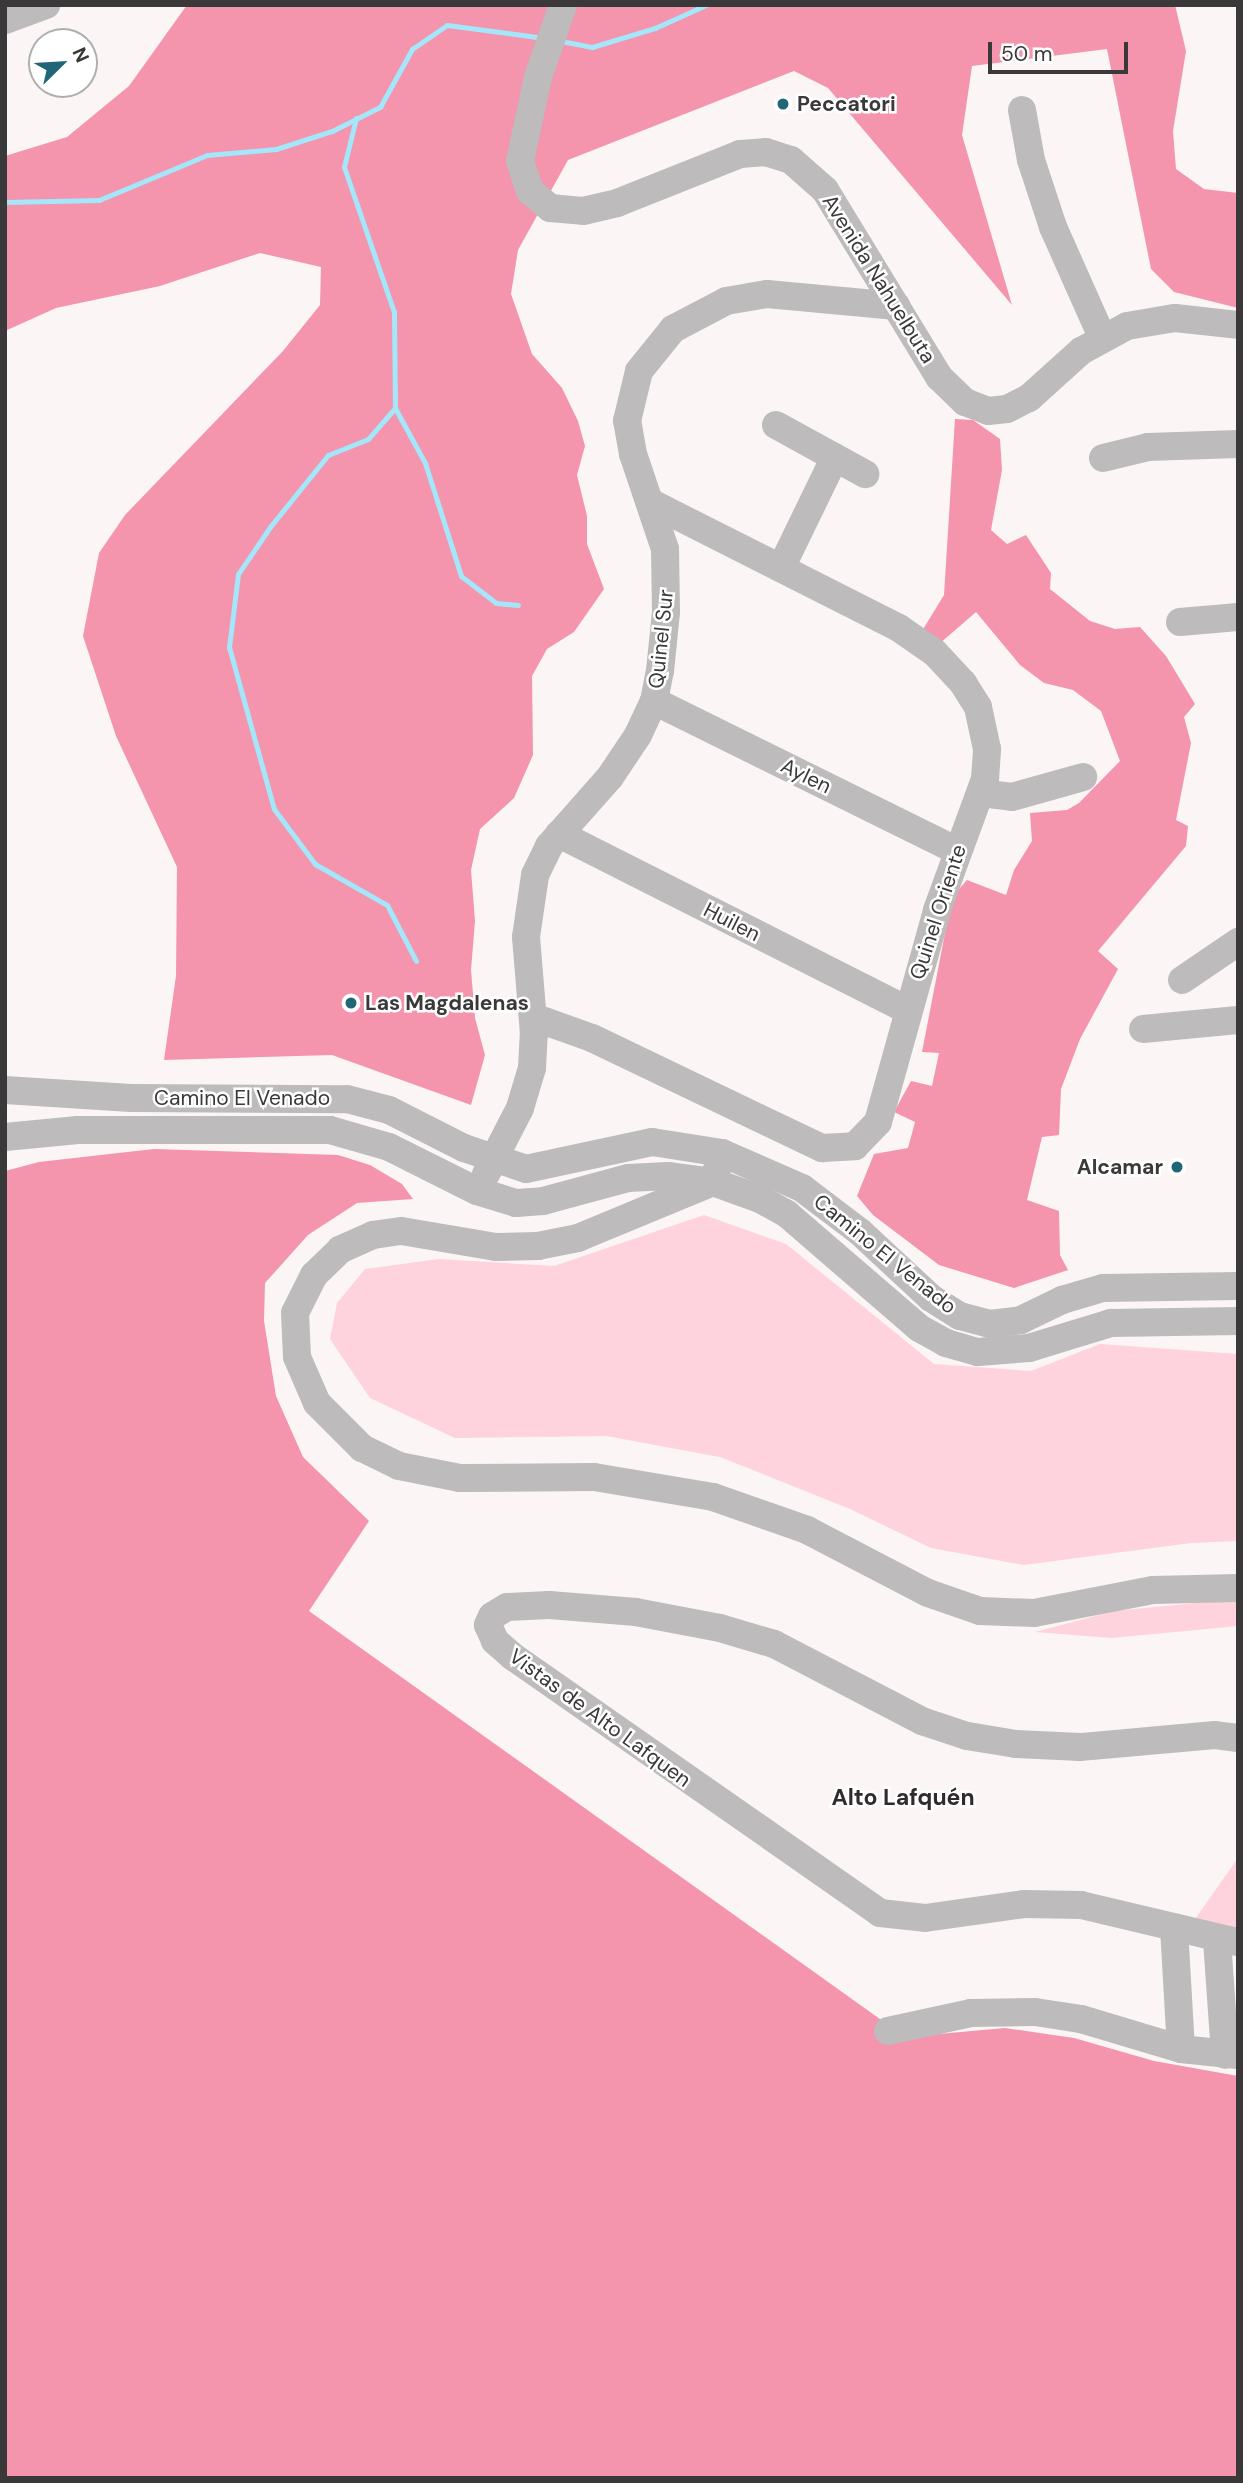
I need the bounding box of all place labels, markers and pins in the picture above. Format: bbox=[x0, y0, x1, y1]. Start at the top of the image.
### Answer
place label: Peccatori bbox=[797, 91, 896, 117]
marker: Peccatori bbox=[775, 96, 791, 112]
place label: Las Magdalenas bbox=[365, 990, 529, 1016]
marker: Las Magdalenas bbox=[343, 995, 359, 1011]
place label: Alcamar bbox=[1077, 1154, 1163, 1180]
marker: Alcamar bbox=[1169, 1159, 1185, 1175]

